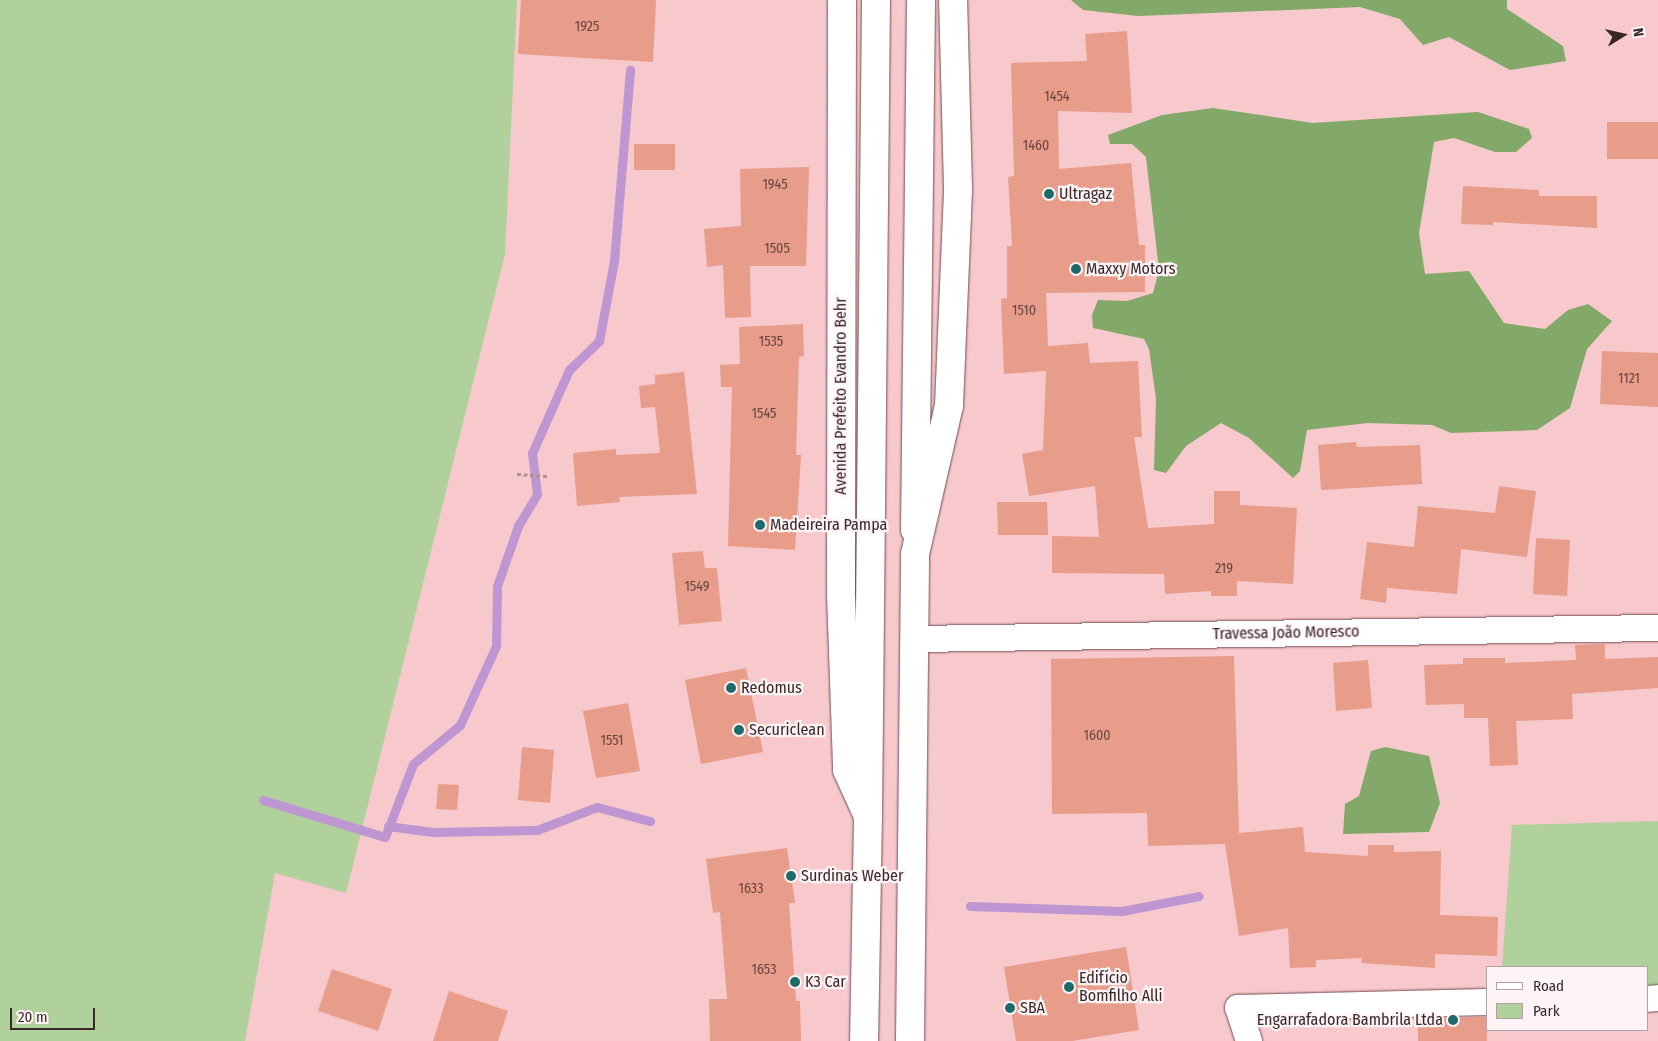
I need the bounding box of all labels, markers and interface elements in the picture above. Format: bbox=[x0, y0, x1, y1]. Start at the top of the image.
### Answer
north arrow bbox=[1598, 10, 1648, 60]
house number: 1925 bbox=[575, 19, 599, 35]
text: N bbox=[1629, 27, 1647, 38]
house number: 1454 bbox=[1044, 89, 1070, 105]
house number: 1460 bbox=[1023, 138, 1049, 154]
house number: 1945 bbox=[762, 177, 788, 193]
place label: Ultragaz bbox=[1059, 184, 1112, 204]
marker: Ultragaz bbox=[1043, 188, 1055, 200]
house number: 1505 bbox=[764, 241, 790, 257]
place label: Maxxy Motors bbox=[1086, 259, 1176, 279]
marker: Maxxy Motors bbox=[1070, 263, 1082, 275]
street label: Avenida Prefeito Evandro Behr bbox=[831, 297, 851, 495]
house number: 1510 bbox=[1012, 303, 1036, 319]
house number: 1535 bbox=[759, 334, 783, 350]
house number: 1121 bbox=[1618, 371, 1640, 387]
house number: 1545 bbox=[752, 406, 776, 422]
place label: Madeireira Pampa bbox=[770, 515, 887, 535]
marker: Madeireira Pampa bbox=[754, 519, 766, 531]
house number: 219 bbox=[1215, 561, 1233, 577]
house number: 1549 bbox=[684, 579, 710, 595]
street label: Travessa João Moresco bbox=[1212, 622, 1360, 644]
place label: Redomus bbox=[741, 678, 802, 698]
marker: Redomus bbox=[725, 682, 737, 694]
place label: Securiclean bbox=[749, 720, 825, 740]
marker: Securiclean bbox=[733, 724, 745, 736]
house number: 1600 bbox=[1084, 728, 1110, 744]
house number: 1551 bbox=[600, 733, 624, 749]
place label: Surdinas Weber bbox=[801, 866, 904, 886]
marker: Surdinas Weber bbox=[785, 870, 797, 882]
house number: 1633 bbox=[739, 881, 763, 897]
house number: 1653 bbox=[752, 962, 776, 978]
legend bbox=[1486, 966, 1648, 1031]
place label: Edifício Bomfilho Alli bbox=[1079, 968, 1163, 1006]
place label: K3 Car bbox=[805, 972, 846, 992]
marker: K3 Car bbox=[789, 976, 801, 988]
text: Road bbox=[1533, 977, 1564, 995]
marker: Edifício Bomfilho Alli bbox=[1063, 981, 1075, 993]
scale bar bbox=[12, 998, 98, 1030]
place label: SBA bbox=[1020, 998, 1045, 1018]
marker: SBA bbox=[1004, 1002, 1016, 1014]
text: Park bbox=[1533, 1002, 1560, 1020]
text: 20 m bbox=[18, 1008, 48, 1026]
place label: Engarrafadora Bambrila Ltda bbox=[1257, 1010, 1443, 1030]
marker: Engarrafadora Bambrila Ltda bbox=[1447, 1014, 1459, 1026]

